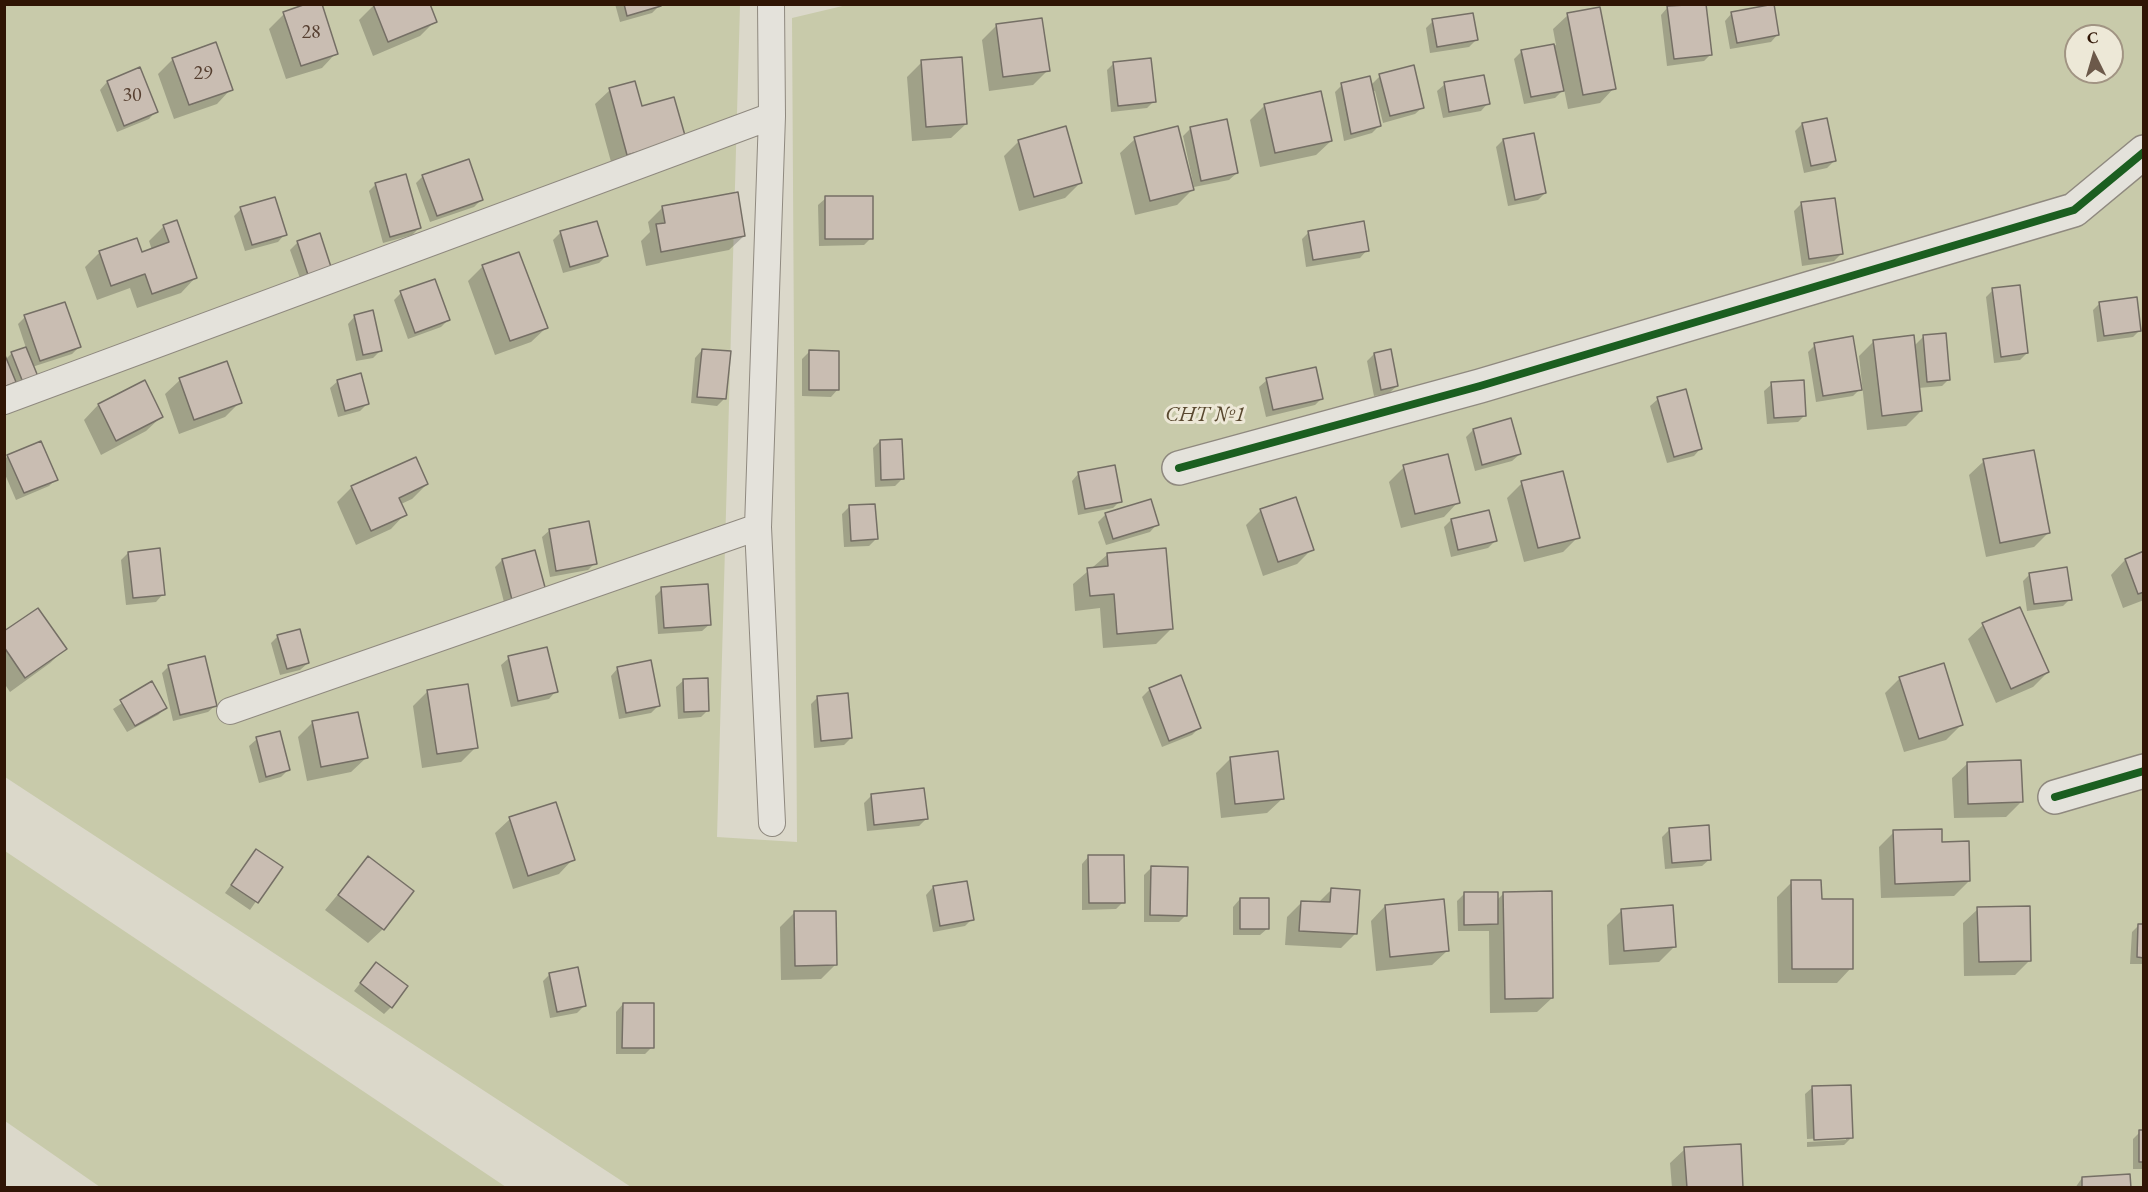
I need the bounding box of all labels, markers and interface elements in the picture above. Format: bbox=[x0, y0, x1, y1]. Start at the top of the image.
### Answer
house number: 28 bbox=[301, 21, 321, 45]
north arrow bbox=[2064, 24, 2124, 84]
text: С bbox=[2086, 27, 2099, 49]
house number: 29 bbox=[193, 62, 213, 86]
house number: 30 bbox=[122, 84, 142, 108]
park label: СНТ №1 bbox=[1165, 402, 1245, 428]

